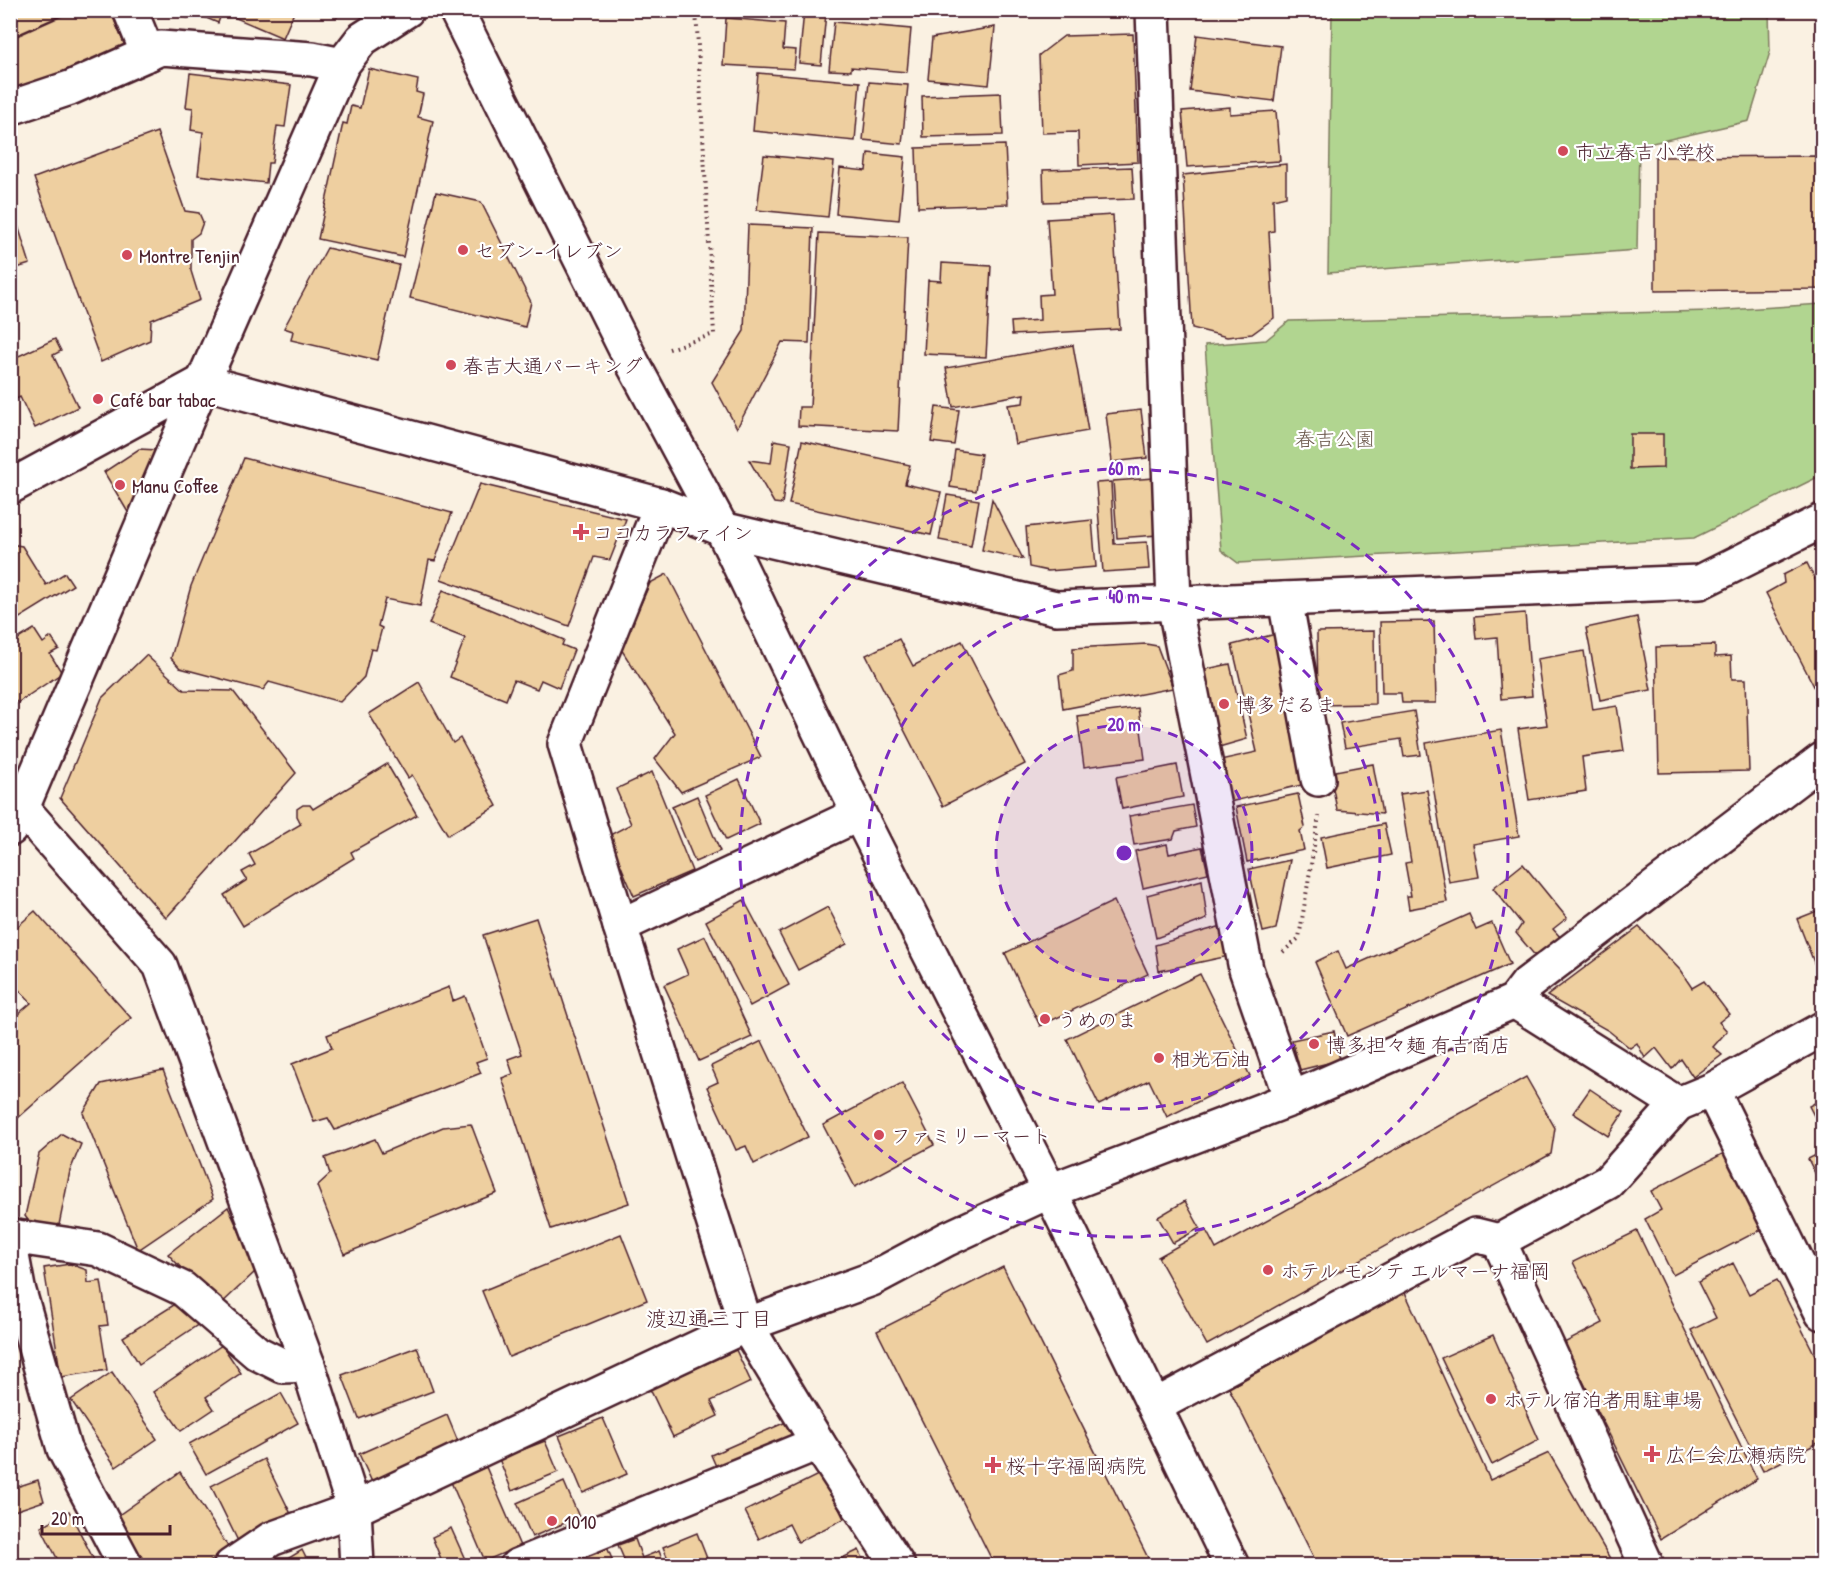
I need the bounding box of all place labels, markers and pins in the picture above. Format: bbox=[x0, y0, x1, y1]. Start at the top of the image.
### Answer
place label: 市立春吉小学校 bbox=[1575, 138, 1715, 165]
marker: 市立春吉小学校 bbox=[1556, 144, 1570, 158]
place label: セブン-イレブン bbox=[475, 237, 623, 264]
place label: Montre Tenjin bbox=[139, 242, 240, 269]
marker: セブン-イレブン bbox=[456, 243, 470, 257]
marker: Montre Tenjin bbox=[120, 248, 134, 262]
place label: 春吉大通パーキング bbox=[463, 352, 643, 379]
marker: 春吉大通パーキング bbox=[444, 358, 458, 372]
place label: Café bar tabac bbox=[110, 386, 216, 413]
marker: Café bar tabac bbox=[91, 392, 105, 406]
place label: Manu Coffee bbox=[132, 472, 219, 499]
marker: Manu Coffee bbox=[113, 478, 127, 492]
place label: ココカラファイン bbox=[593, 519, 753, 546]
marker: ココカラファイン bbox=[574, 525, 588, 539]
place label: 博多だるま bbox=[1236, 691, 1336, 718]
marker: 博多だるま bbox=[1217, 697, 1231, 711]
centre of rings bbox=[1114, 843, 1134, 863]
place label: うめのま bbox=[1057, 1006, 1137, 1033]
marker: うめのま bbox=[1038, 1012, 1052, 1026]
place label: 博多担々麺 有吉商店 bbox=[1326, 1031, 1511, 1058]
marker: 博多担々麺 有吉商店 bbox=[1307, 1037, 1321, 1051]
place label: 相光石油 bbox=[1171, 1045, 1251, 1072]
marker: 相光石油 bbox=[1152, 1051, 1166, 1065]
place label: ファミリーマート bbox=[891, 1122, 1051, 1149]
marker: ファミリーマート bbox=[872, 1128, 886, 1142]
place label: ホテル モンテ エルマーナ福岡 bbox=[1280, 1257, 1550, 1284]
marker: ホテル モンテ エルマーナ福岡 bbox=[1261, 1263, 1275, 1277]
place label: ホテル宿泊者用駐車場 bbox=[1503, 1386, 1702, 1413]
marker: ホテル宿泊者用駐車場 bbox=[1484, 1392, 1498, 1406]
place label: 広仁会広瀬病院 bbox=[1666, 1441, 1806, 1468]
marker: 広仁会広瀬病院 bbox=[1643, 1445, 1661, 1463]
place label: 桜十字福岡病院 bbox=[1006, 1452, 1146, 1479]
marker: 桜十字福岡病院 bbox=[984, 1456, 1002, 1474]
place label: 1010 bbox=[564, 1508, 596, 1535]
marker: 1010 bbox=[545, 1514, 559, 1528]

